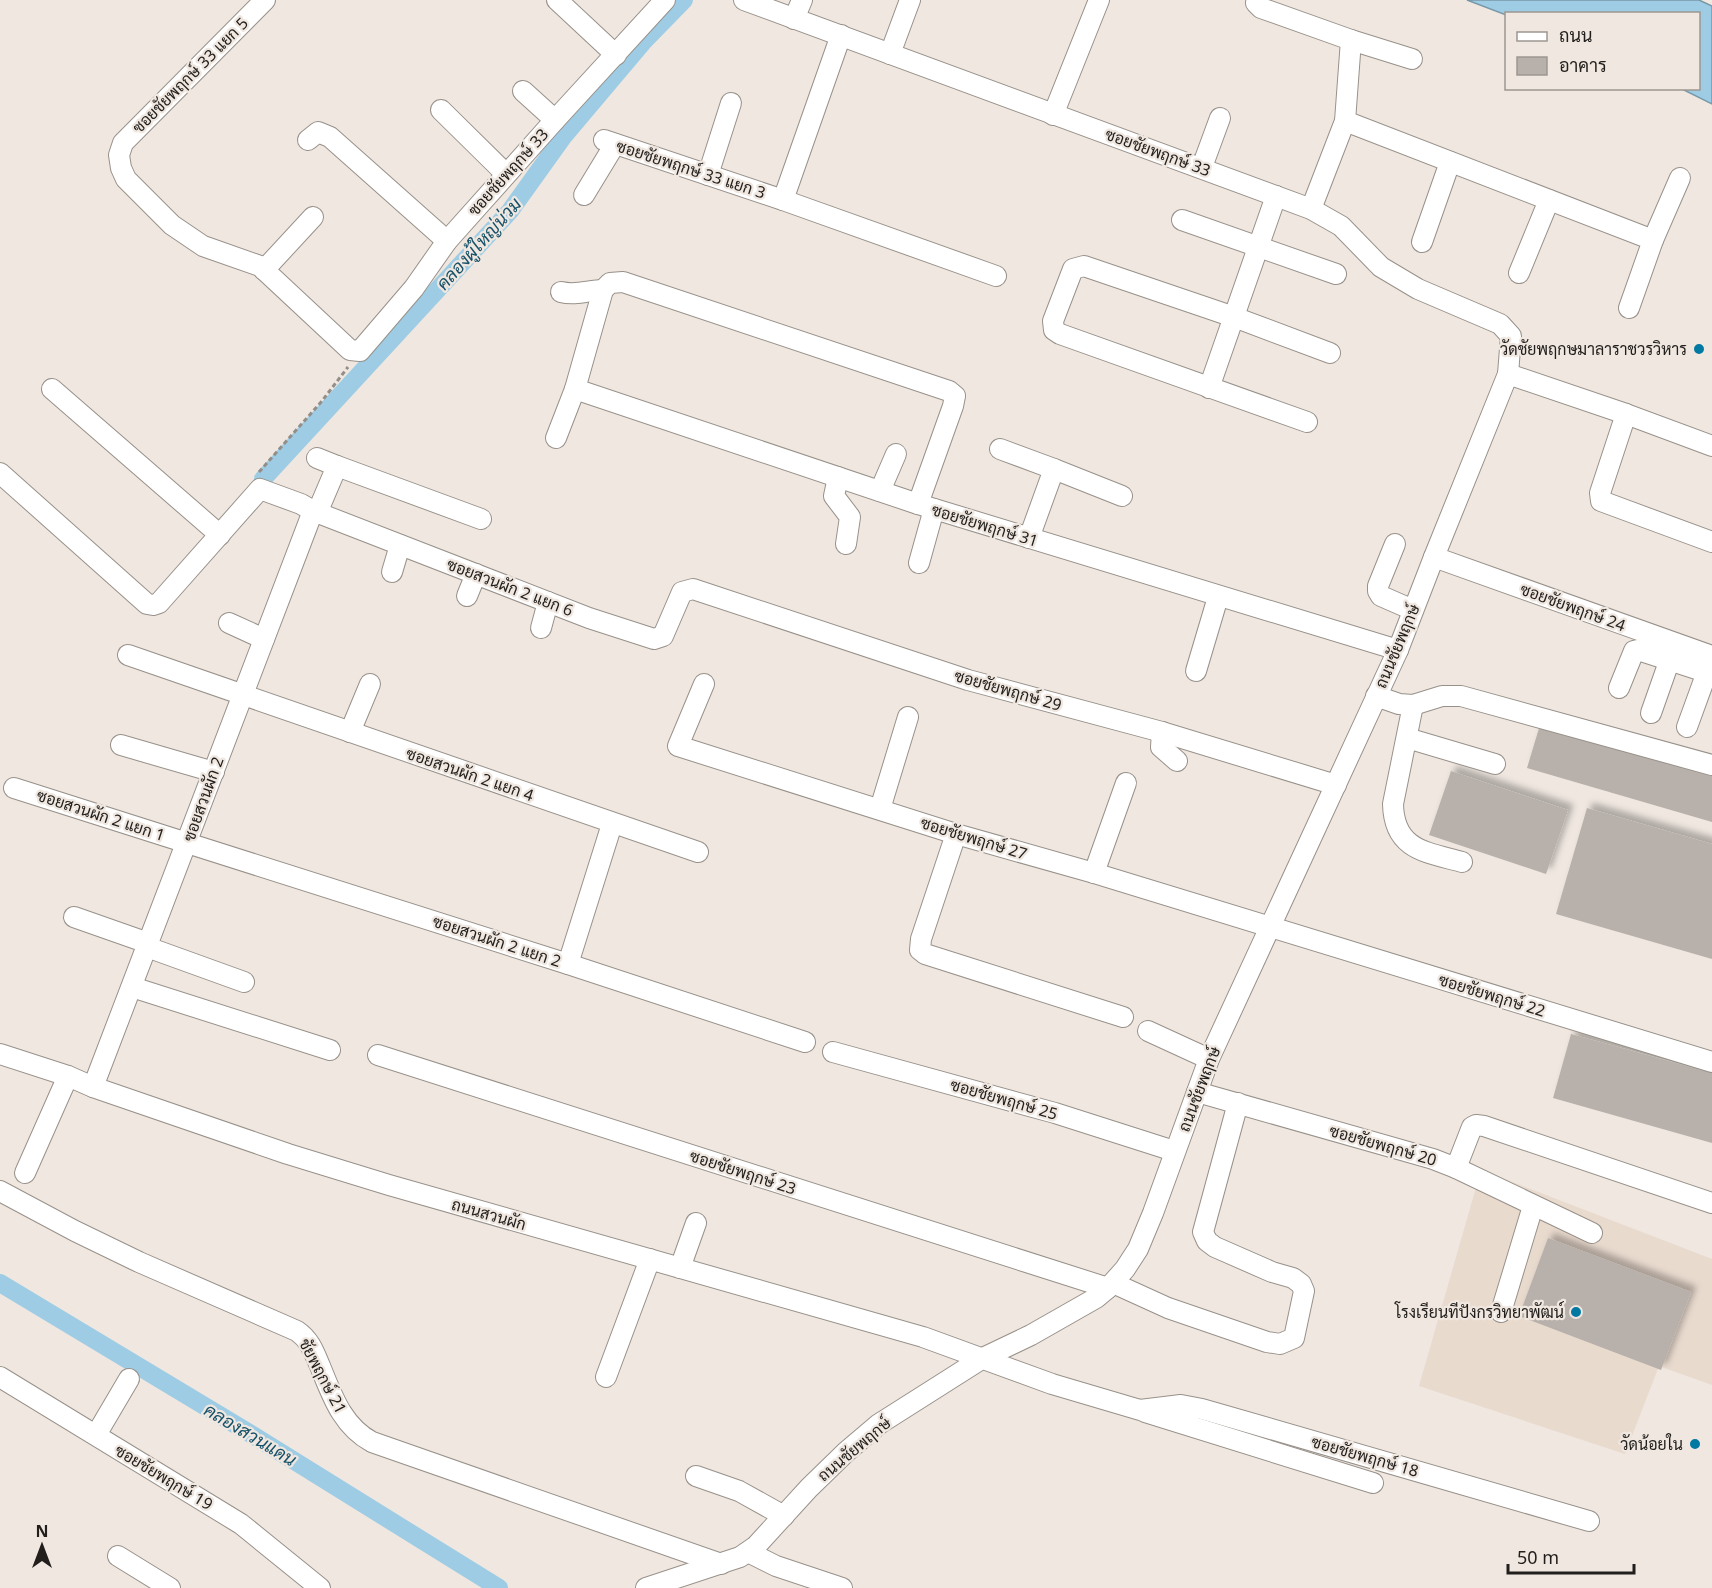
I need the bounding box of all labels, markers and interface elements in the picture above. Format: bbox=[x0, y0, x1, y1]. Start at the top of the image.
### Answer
street label: ซอยชัยพฤกษ์ 33 แยก 5 bbox=[126, 11, 253, 138]
legend bbox=[1505, 12, 1700, 90]
text: ถนน bbox=[1559, 23, 1592, 47]
text: อาคาร bbox=[1559, 53, 1607, 77]
street label: ซอยชัยพฤกษ์ 33 bbox=[1102, 122, 1214, 181]
street label: ซอยชัยพฤกษ์ 33 bbox=[462, 123, 553, 220]
street label: ซอยชัยพฤกษ์ 33 แยก 3 bbox=[614, 134, 769, 204]
water label: คลองผู้ใหญ่น่วม bbox=[430, 192, 528, 296]
place label: วัดชัยพฤกษมาลาราชวรวิหาร bbox=[1500, 338, 1687, 360]
marker: วัดชัยพฤกษมาลาราชวรวิหาร bbox=[1692, 342, 1706, 356]
street label: ซอยชัยพฤกษ์ 31 bbox=[929, 497, 1041, 552]
street label: ซอยสวนผัก 2 แยก 6 bbox=[444, 553, 576, 621]
street label: ซอยชัยพฤกษ์ 24 bbox=[1517, 577, 1629, 636]
street label: ถนนชัยพฤกษ์ bbox=[1368, 600, 1425, 691]
street label: ซอยชัยพฤกษ์ 29 bbox=[952, 663, 1064, 716]
street label: ซอยสวนผัก 2 แยก 4 bbox=[403, 742, 537, 806]
street label: ซอยสวนผัก 2 bbox=[178, 754, 228, 844]
street label: ซอยสวนผัก 2 แยก 1 bbox=[34, 784, 168, 846]
street label: ซอยชัยพฤกษ์ 27 bbox=[918, 810, 1030, 865]
street label: ซอยสวนผัก 2 แยก 2 bbox=[430, 910, 564, 972]
street label: ซอยชัยพฤกษ์ 22 bbox=[1436, 967, 1548, 1022]
street label: ถนนชัยพฤกษ์ bbox=[1172, 1043, 1225, 1135]
street label: ซอยชัยพฤกษ์ 25 bbox=[948, 1072, 1060, 1125]
street label: ซอยชัยพฤกษ์ 20 bbox=[1327, 1118, 1439, 1171]
street label: ซอยชัยพฤกษ์ 23 bbox=[687, 1144, 799, 1200]
street label: ถนนสวนผัก bbox=[449, 1193, 529, 1235]
place label: โรงเรียนทีปังกรวิทยาพัฒน์ bbox=[1394, 1300, 1564, 1323]
marker: โรงเรียนทีปังกรวิทยาพัฒน์ bbox=[1569, 1305, 1583, 1319]
street label: ชัยพฤกษ์ 21 bbox=[294, 1334, 353, 1417]
water label: คลองสวนแดน bbox=[200, 1397, 302, 1471]
street label: ถนนชัยพฤกษ์ bbox=[812, 1411, 895, 1486]
street label: ซอยชัยพฤกษ์ 18 bbox=[1309, 1429, 1421, 1482]
place label: วัดน้อยใน bbox=[1620, 1433, 1683, 1455]
marker: วัดน้อยใน bbox=[1688, 1437, 1702, 1451]
street label: ซอยชัยพฤกษ์ 19 bbox=[111, 1438, 218, 1515]
north arrow bbox=[12, 1516, 72, 1576]
text: N bbox=[35, 1520, 49, 1542]
scale bar bbox=[1508, 1537, 1634, 1575]
text: 50 m bbox=[1517, 1545, 1559, 1569]

